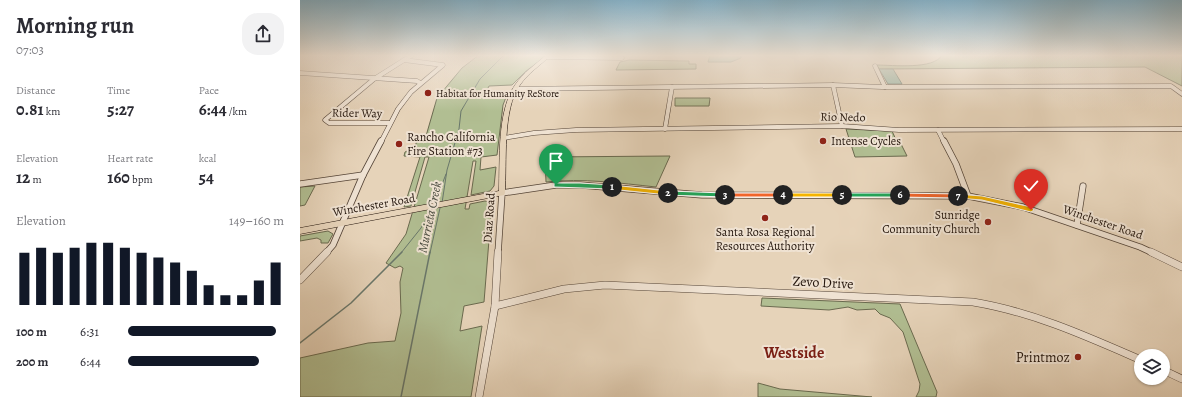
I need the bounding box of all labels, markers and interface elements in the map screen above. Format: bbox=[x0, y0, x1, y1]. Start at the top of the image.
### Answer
text: Morning run bbox=[16, 11, 134, 41]
button: share bbox=[242, 13, 284, 55]
text: 07:03 bbox=[16, 41, 44, 58]
text: Distance bbox=[16, 83, 55, 98]
text: Time bbox=[107, 83, 130, 98]
text: Pace bbox=[199, 83, 219, 98]
place label: Habitat for Humanity ReStore bbox=[436, 87, 560, 100]
marker: Habitat for Humanity ReStore bbox=[423, 88, 433, 98]
text: 0.81 bbox=[16, 98, 43, 121]
text: 5:27 bbox=[107, 98, 134, 121]
text: 6:44 bbox=[199, 98, 227, 121]
text: km bbox=[43, 104, 60, 119]
text: /km bbox=[227, 104, 247, 119]
street label: Rider Way bbox=[332, 105, 383, 121]
street label: Rio Nedo bbox=[820, 109, 866, 125]
place label: Rancho California Fire Station #73 bbox=[407, 129, 496, 159]
place label: Intense Cycles bbox=[831, 133, 901, 149]
marker: Intense Cycles bbox=[818, 136, 828, 146]
marker: Rancho California Fire Station #73 bbox=[394, 139, 404, 149]
pin bbox=[539, 144, 573, 185]
icon: arrive bbox=[545, 150, 567, 172]
text: Elevation bbox=[16, 151, 58, 166]
text: Heart rate bbox=[107, 151, 153, 166]
text: kcal bbox=[199, 151, 216, 166]
text: 12 bbox=[16, 166, 30, 189]
text: 160 bbox=[107, 166, 130, 189]
text: 54 bbox=[199, 166, 214, 189]
pin bbox=[1014, 169, 1048, 210]
text: m bbox=[30, 172, 42, 187]
text: bpm bbox=[130, 172, 153, 187]
icon: check bbox=[1020, 175, 1042, 197]
pin: 1 bbox=[602, 177, 622, 197]
text: 1 bbox=[610, 179, 614, 194]
water label: Murrieta Creek bbox=[414, 180, 445, 254]
pin: 2 bbox=[658, 183, 678, 203]
text: 2 bbox=[665, 185, 671, 200]
pin: 3 bbox=[715, 185, 735, 205]
pin: 4 bbox=[773, 185, 793, 205]
pin: 5 bbox=[832, 185, 852, 205]
pin: 6 bbox=[890, 185, 910, 205]
pin: 7 bbox=[948, 186, 968, 206]
text: 3 bbox=[723, 187, 727, 202]
text: 4 bbox=[780, 187, 786, 202]
text: 5 bbox=[840, 187, 844, 202]
text: 6 bbox=[897, 187, 903, 202]
text: 7 bbox=[956, 188, 960, 203]
street label: Winchester Road bbox=[330, 190, 417, 220]
street label: Diaz Road bbox=[479, 192, 499, 244]
street label: Winchester Road bbox=[1060, 200, 1146, 243]
place label: Sunridge Community Church bbox=[882, 207, 981, 237]
text: Elevation bbox=[16, 212, 66, 229]
text: 149–160 m bbox=[229, 212, 284, 229]
marker: Santa Rosa Regional Resources Authority bbox=[760, 213, 770, 223]
marker: Sunridge Community Church bbox=[983, 217, 993, 227]
place label: Santa Rosa Regional Resources Authority bbox=[716, 224, 815, 254]
street label: Zevo Drive bbox=[792, 271, 854, 294]
text: 100 m bbox=[16, 323, 47, 340]
text: 6:31 bbox=[80, 323, 99, 340]
district label: Westside bbox=[763, 342, 824, 364]
place label: Printmoz bbox=[1016, 348, 1070, 367]
map controls bbox=[1134, 349, 1170, 385]
button: layers bbox=[1134, 349, 1170, 385]
marker: Printmoz bbox=[1073, 352, 1083, 362]
text: 200 m bbox=[16, 353, 49, 370]
text: 6:44 bbox=[80, 353, 101, 370]

